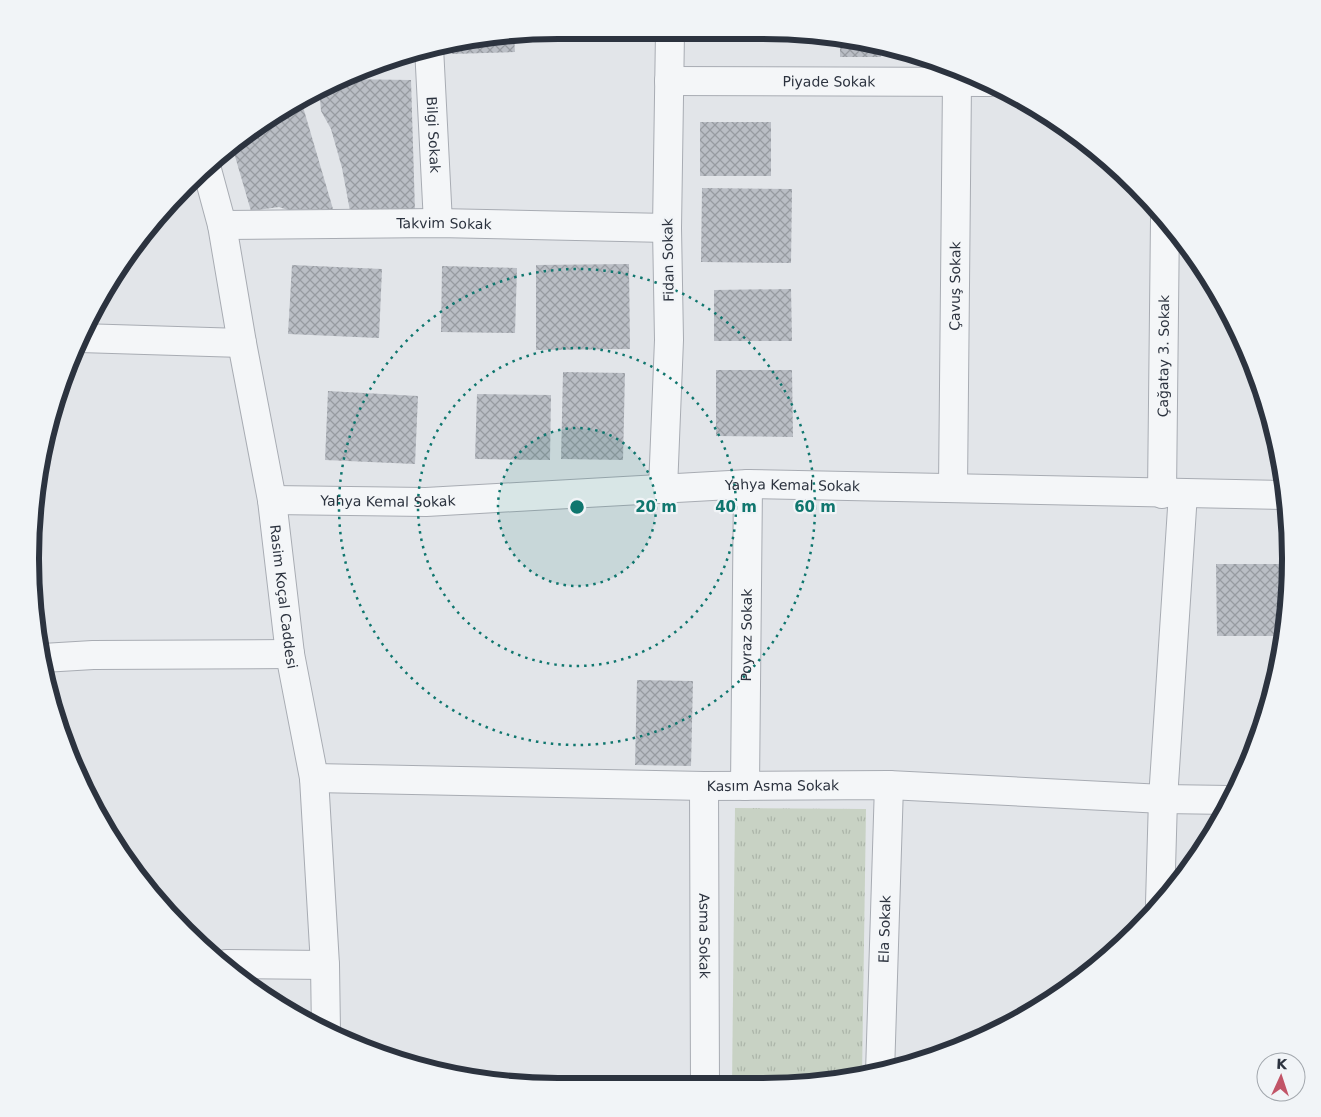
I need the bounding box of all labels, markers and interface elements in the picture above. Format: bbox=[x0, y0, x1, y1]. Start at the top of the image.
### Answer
street label: Piyade Sokak bbox=[783, 73, 876, 90]
street label: Bilgi Sokak bbox=[424, 96, 443, 174]
street label: Takvim Sokak bbox=[395, 215, 493, 232]
street label: Fidan Sokak bbox=[659, 217, 677, 302]
street label: Çavuş Sokak bbox=[947, 240, 963, 331]
street label: Çağatay 3. Sokak bbox=[1155, 294, 1172, 417]
street label: Yahya Kemal Sokak bbox=[723, 476, 861, 494]
street label: Yahya Kemal Sokak bbox=[319, 492, 457, 510]
centre of rings bbox=[568, 498, 586, 516]
text: 20 m bbox=[635, 498, 677, 516]
text: 40 m bbox=[715, 498, 757, 516]
text: 60 m bbox=[794, 498, 836, 516]
street label: Rasim Koçal Caddesi bbox=[267, 524, 301, 670]
street label: Poyraz Sokak bbox=[738, 588, 755, 682]
street label: Kasım Asma Sokak bbox=[707, 777, 840, 794]
street label: Asma Sokak bbox=[696, 893, 713, 980]
street label: Ela Sokak bbox=[875, 894, 894, 963]
north arrow bbox=[1256, 1052, 1306, 1102]
text: K bbox=[1276, 1056, 1289, 1072]

